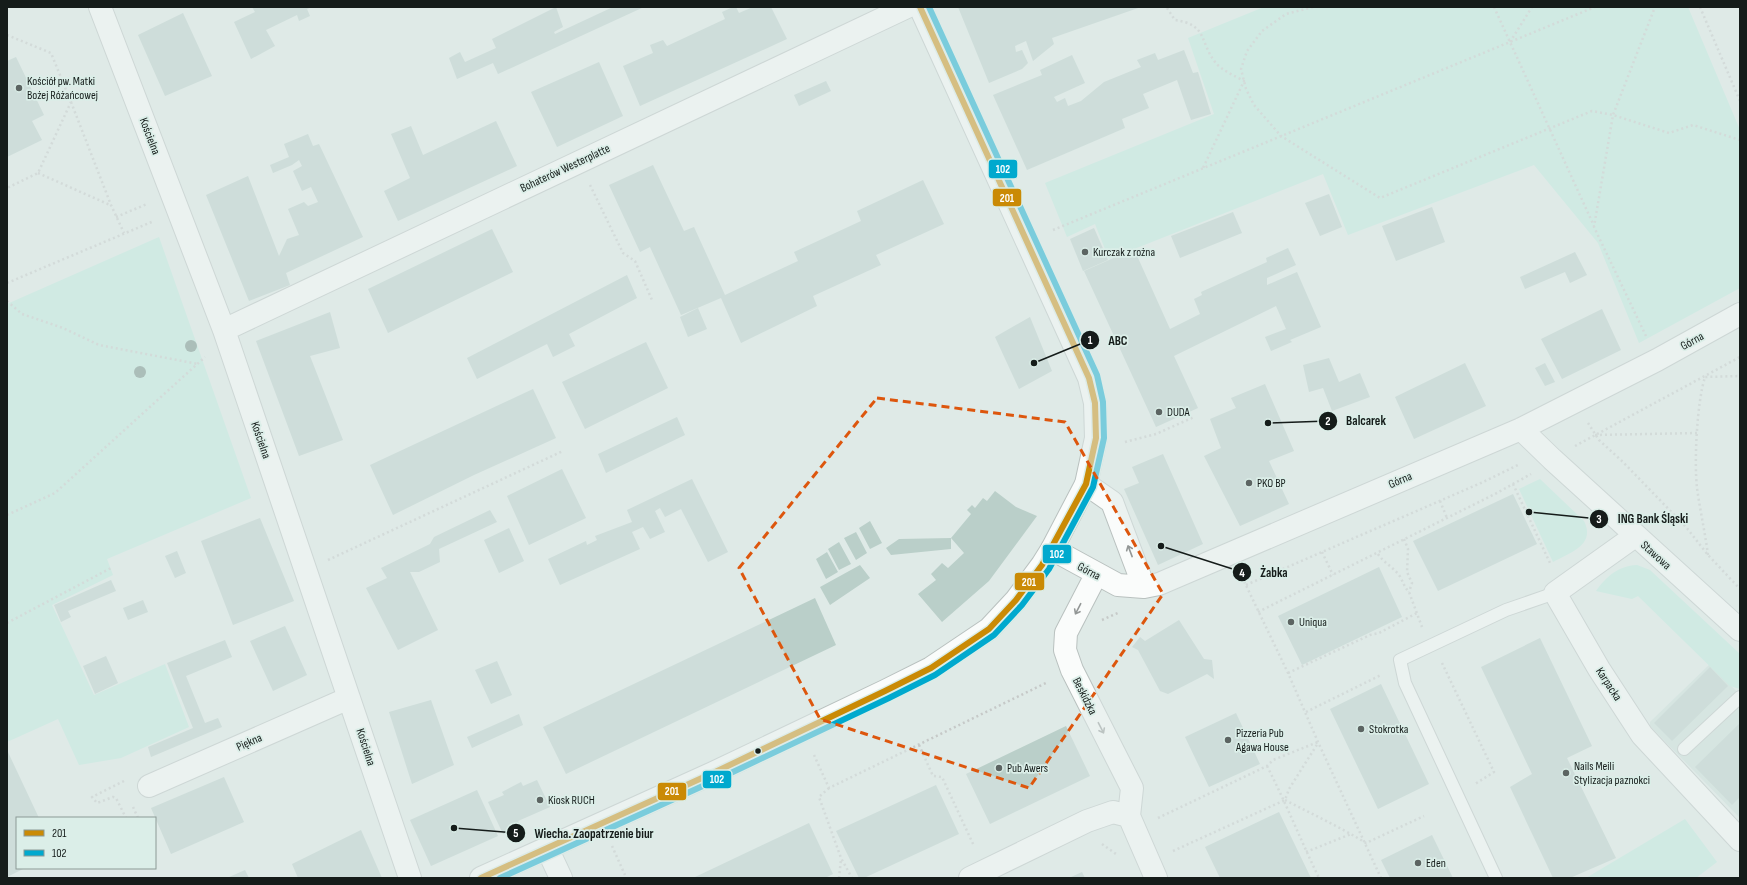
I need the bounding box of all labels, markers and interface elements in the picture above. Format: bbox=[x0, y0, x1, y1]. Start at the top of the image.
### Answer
place label: Kościół pw. Matki Bożej Różańcowej bbox=[27, 74, 98, 103]
marker: Kościół pw. Matki Bożej Różańcowej bbox=[14, 83, 24, 93]
street label: Kościelna bbox=[136, 116, 164, 157]
street label: Bohaterów Westerplatte bbox=[518, 141, 613, 196]
line badge: 102 bbox=[988, 159, 1018, 179]
text: 102 bbox=[996, 163, 1010, 176]
line badge: 201 bbox=[992, 188, 1022, 207]
text: 201 bbox=[1000, 192, 1015, 205]
place label: Kurczak z rożna bbox=[1093, 245, 1155, 260]
marker: Kurczak z rożna bbox=[1080, 247, 1090, 257]
callout: ABC bbox=[1080, 328, 1135, 353]
street label: Górna bbox=[1678, 329, 1707, 354]
text: 1 bbox=[1088, 333, 1093, 348]
text: ABC bbox=[1107, 333, 1128, 349]
place label: DUDA bbox=[1167, 405, 1191, 420]
marker: DUDA bbox=[1154, 407, 1164, 417]
callout: Balcarek bbox=[1318, 408, 1394, 433]
text: Balcarek bbox=[1346, 413, 1386, 429]
text: 2 bbox=[1325, 414, 1331, 429]
street label: Kościelna bbox=[247, 420, 274, 461]
street label: Górna bbox=[1386, 469, 1415, 492]
place label: PKO BP bbox=[1257, 476, 1286, 491]
marker: PKO BP bbox=[1244, 478, 1254, 488]
callout: ING Bank Śląski bbox=[1589, 506, 1696, 531]
text: ING Bank Śląski bbox=[1618, 511, 1689, 527]
text: 3 bbox=[1596, 512, 1602, 527]
street label: Stawowa bbox=[1637, 538, 1674, 573]
line badge: 102 bbox=[1042, 544, 1072, 564]
one-way arrow bbox=[1126, 545, 1134, 557]
text: 102 bbox=[1050, 548, 1064, 561]
street label: Górna bbox=[1075, 559, 1103, 584]
callout: Żabka bbox=[1232, 560, 1295, 585]
text: Żabka bbox=[1260, 565, 1288, 581]
text: 4 bbox=[1239, 566, 1245, 581]
line badge: 201 bbox=[1014, 572, 1045, 591]
text: 201 bbox=[1022, 576, 1037, 589]
one-way arrow bbox=[1074, 603, 1081, 615]
place label: Uniqua bbox=[1299, 615, 1327, 630]
marker: Uniqua bbox=[1286, 617, 1296, 627]
street label: Karpacka bbox=[1592, 665, 1625, 704]
street label: Beskidzka bbox=[1069, 675, 1100, 718]
one-way arrow bbox=[1098, 722, 1106, 734]
place label: Stokrotka bbox=[1369, 722, 1409, 737]
marker: Stokrotka bbox=[1356, 724, 1366, 734]
place label: Pizzeria Pub Agawa House bbox=[1235, 726, 1289, 755]
street label: Kościelna bbox=[352, 727, 379, 768]
street label: Piękna bbox=[234, 730, 265, 755]
marker: Pizzeria Pub Agawa House bbox=[1223, 735, 1233, 745]
unlabelled marker bbox=[753, 746, 763, 756]
place label: Nails Meili Stylizacja paznokci bbox=[1574, 759, 1650, 788]
place label: Pub Awers bbox=[1007, 761, 1048, 776]
marker: Pub Awers bbox=[994, 763, 1004, 773]
marker: Nails Meili Stylizacja paznokci bbox=[1561, 768, 1571, 778]
line badge: 102 bbox=[702, 770, 732, 789]
text: 102 bbox=[710, 773, 724, 786]
line badge: 201 bbox=[657, 782, 687, 801]
text: 201 bbox=[665, 785, 680, 798]
place label: Kiosk RUCH bbox=[548, 793, 595, 808]
marker: Kiosk RUCH bbox=[535, 795, 545, 805]
legend bbox=[16, 817, 156, 869]
callout: Wiecha. Zaopatrzenie biur bbox=[506, 821, 661, 846]
text: 201 bbox=[52, 826, 67, 841]
text: 5 bbox=[513, 826, 519, 841]
text: Wiecha. Zaopatrzenie biur bbox=[534, 826, 654, 842]
text: 102 bbox=[52, 846, 67, 861]
place label: Eden bbox=[1426, 856, 1446, 871]
marker: Eden bbox=[1413, 858, 1423, 868]

